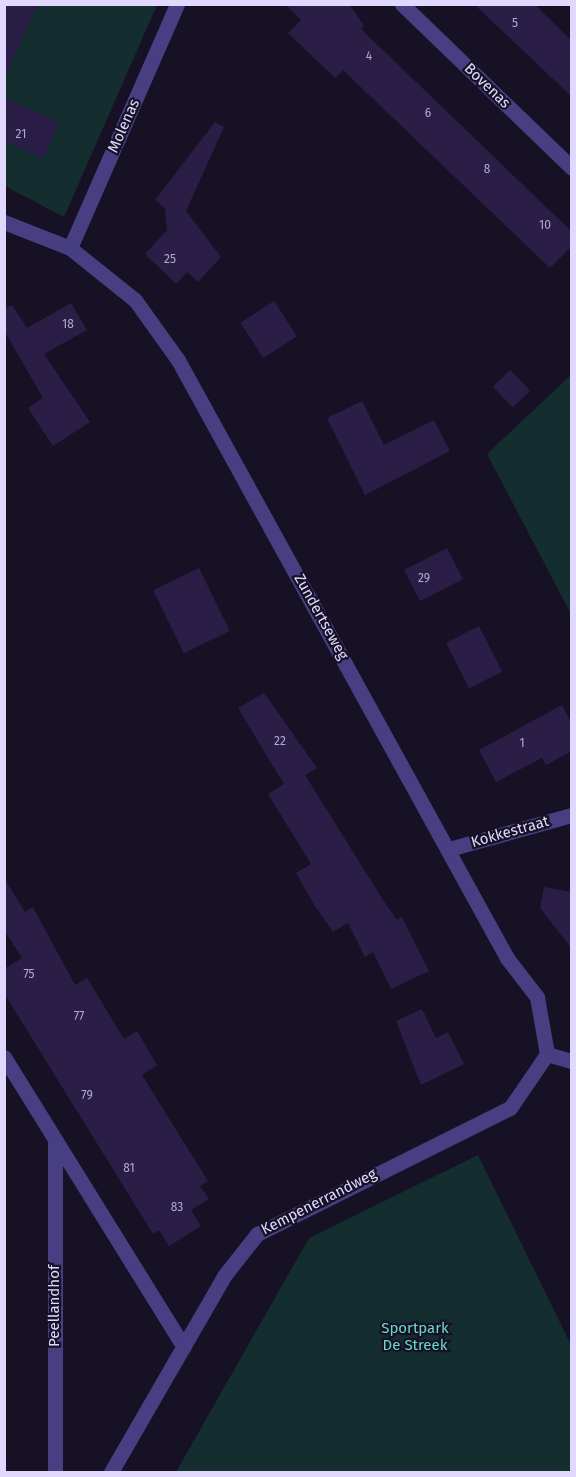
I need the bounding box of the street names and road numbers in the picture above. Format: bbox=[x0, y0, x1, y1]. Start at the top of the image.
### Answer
street label: Bovenas bbox=[460, 60, 514, 112]
street label: Molenas bbox=[104, 96, 144, 156]
street label: Zundertseweg bbox=[290, 571, 352, 663]
street label: Kokkestraat bbox=[469, 812, 551, 852]
street label: Kempenerrandweg bbox=[258, 1165, 380, 1239]
street label: Peellandhof bbox=[46, 1265, 64, 1347]

